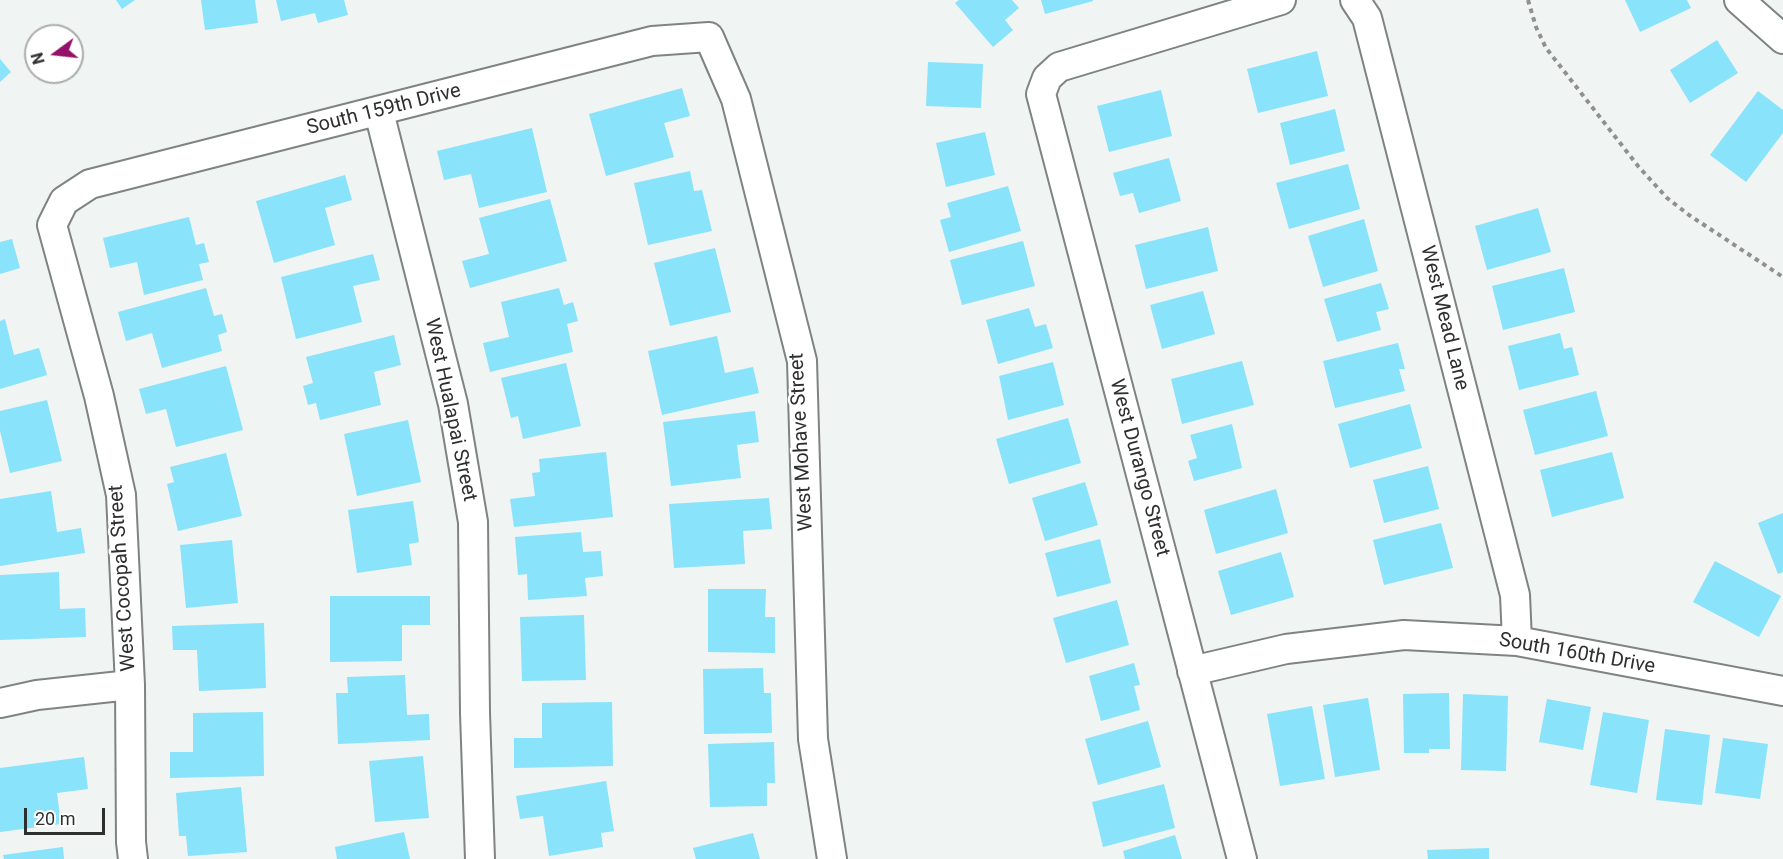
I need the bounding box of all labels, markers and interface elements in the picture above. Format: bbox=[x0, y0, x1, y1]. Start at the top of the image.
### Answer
north arrow bbox=[24, 24, 84, 84]
text: N bbox=[27, 50, 49, 66]
street label: South 159th Drive bbox=[304, 79, 464, 141]
street label: West Mead Lane bbox=[1414, 243, 1474, 393]
street label: West Hualapai Street bbox=[419, 316, 481, 504]
street label: West Mohave Street bbox=[785, 352, 819, 532]
street label: West Durango Street bbox=[1104, 377, 1174, 559]
street label: West Cocopah Street bbox=[105, 484, 141, 672]
street label: South 160th Drive bbox=[1497, 628, 1657, 680]
scale bar bbox=[27, 796, 108, 834]
text: 20 m bbox=[35, 808, 75, 829]

